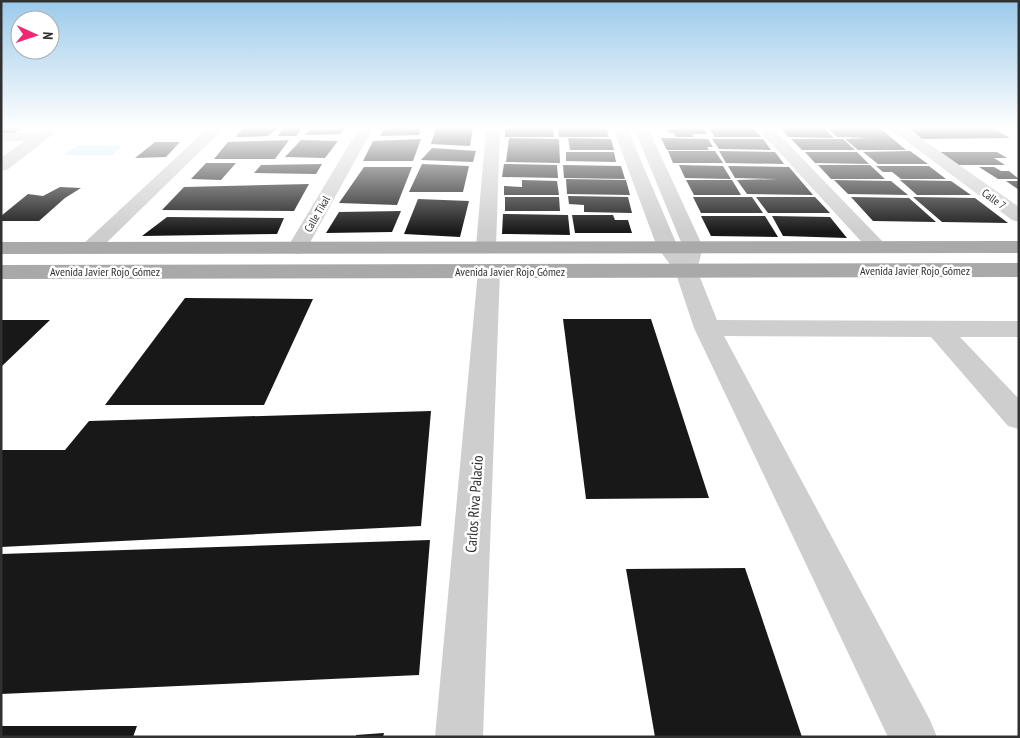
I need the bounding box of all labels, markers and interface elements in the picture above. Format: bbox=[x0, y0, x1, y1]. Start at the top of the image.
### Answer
north arrow bbox=[10, 10, 60, 60]
text: N bbox=[39, 31, 57, 40]
street label: Calle 7 bbox=[979, 186, 1009, 212]
street label: Calle Tikal bbox=[301, 193, 333, 235]
street label: Avenida Javier Rojo Gómez bbox=[860, 263, 970, 278]
street label: Avenida Javier Rojo Gómez bbox=[50, 264, 160, 279]
street label: Avenida Javier Rojo Gómez bbox=[455, 264, 565, 279]
street label: Carlos Riva Palacio bbox=[461, 455, 487, 553]

